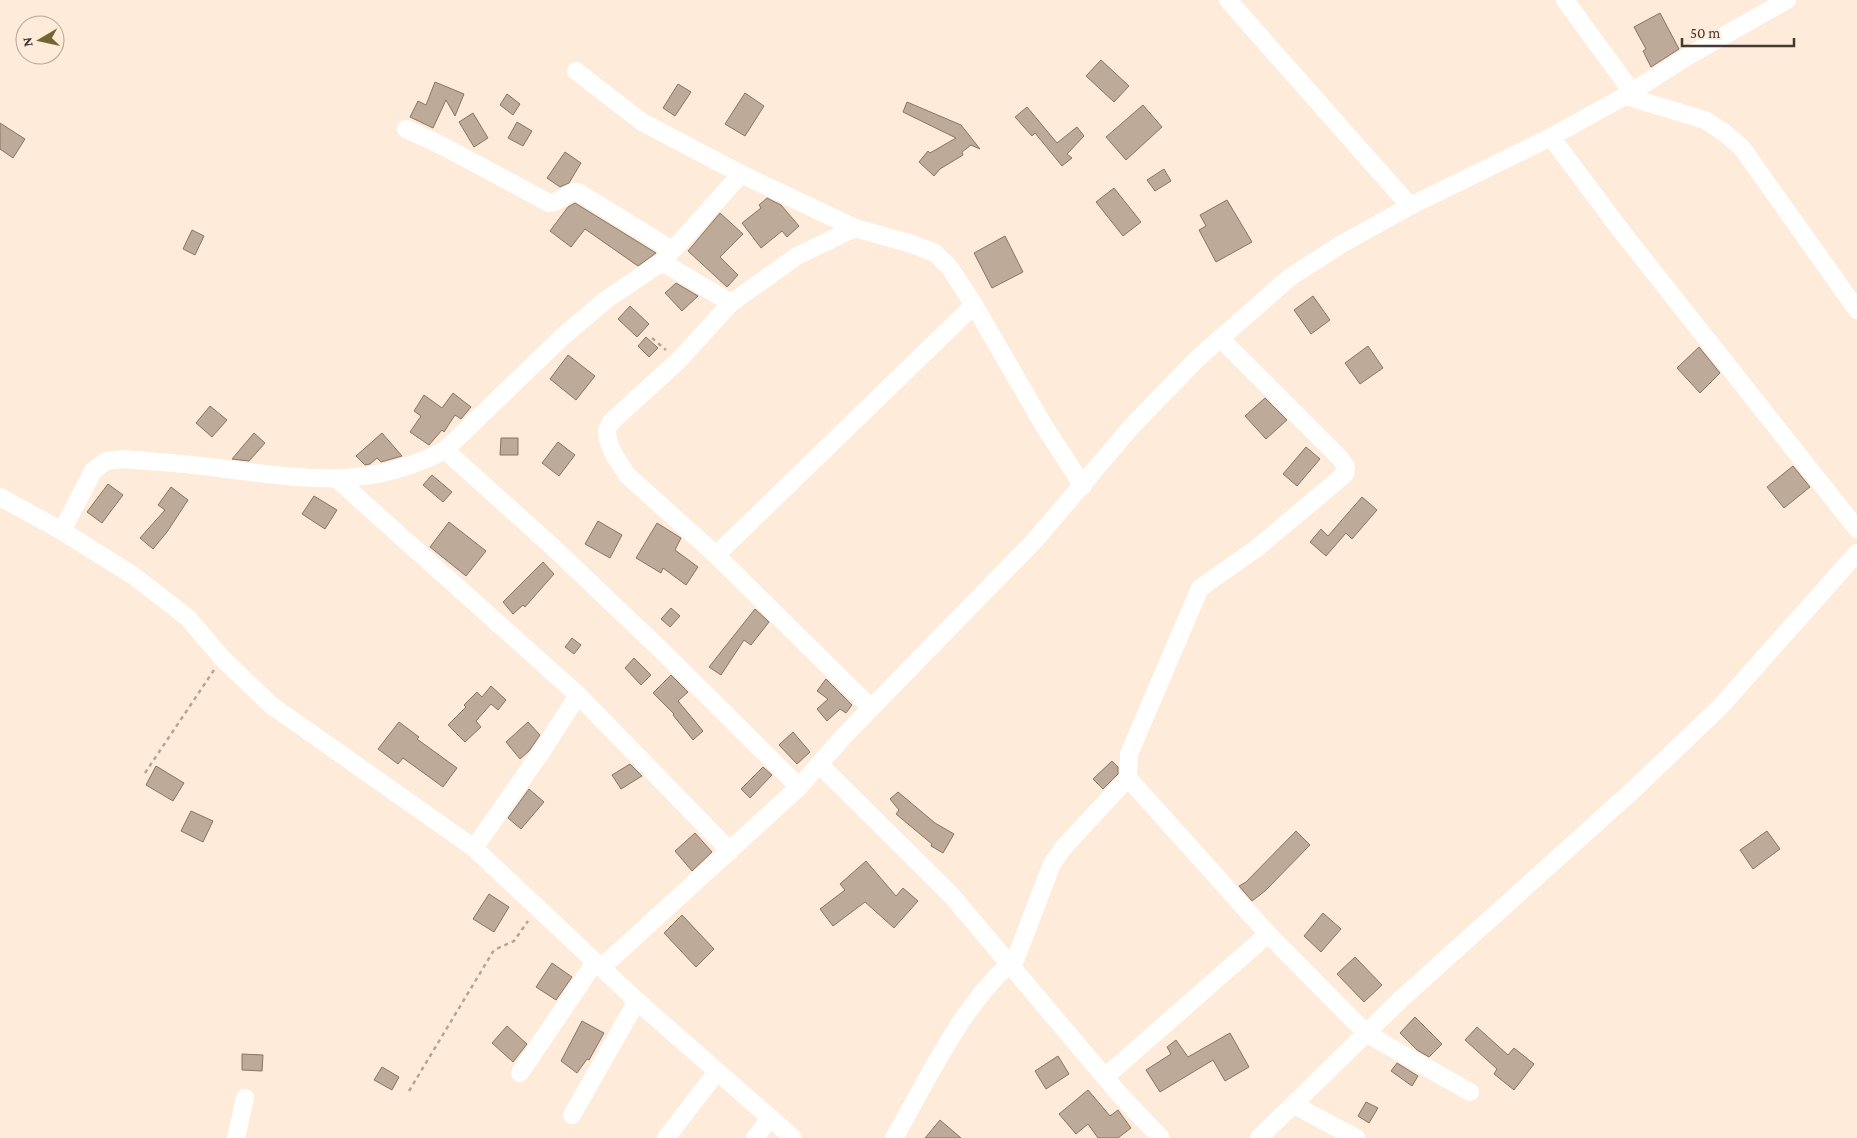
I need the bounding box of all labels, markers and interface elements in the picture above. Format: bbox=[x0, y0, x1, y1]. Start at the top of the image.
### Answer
north arrow bbox=[15, 15, 65, 65]
scale bar bbox=[1682, 15, 1794, 47]
text: 50 m bbox=[1690, 25, 1720, 41]
text: N bbox=[18, 36, 36, 48]

